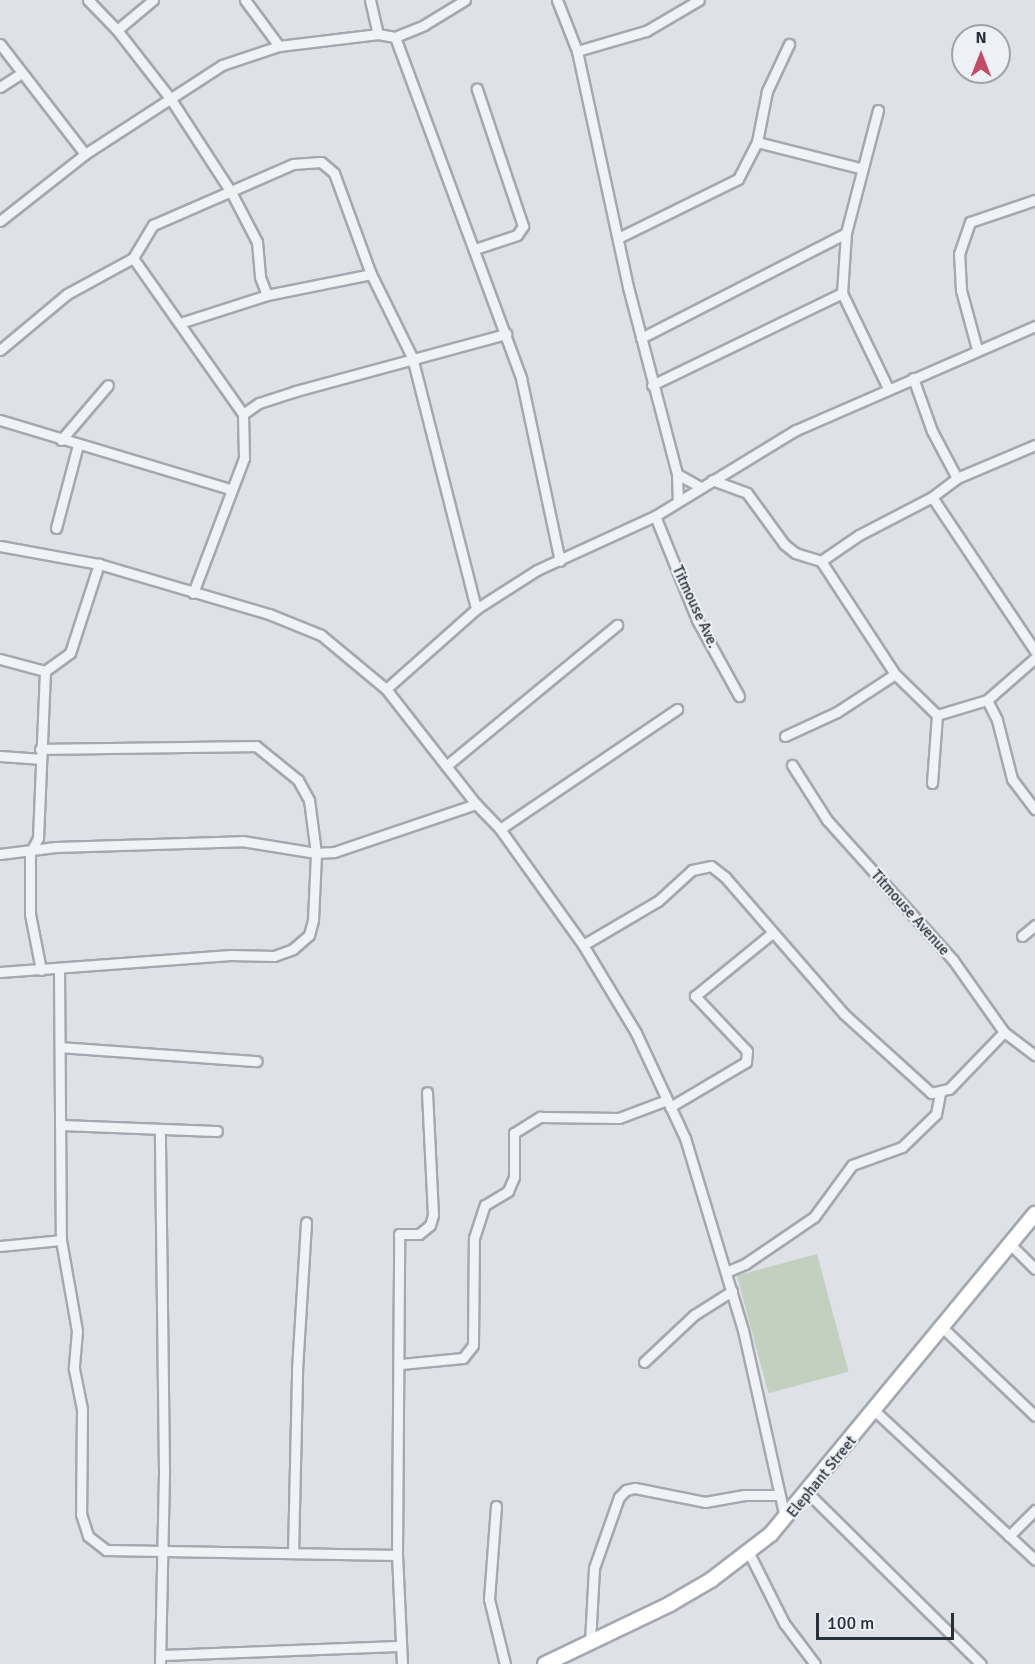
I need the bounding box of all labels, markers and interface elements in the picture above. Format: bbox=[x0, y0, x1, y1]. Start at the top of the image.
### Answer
north arrow bbox=[951, 24, 1011, 84]
text: N bbox=[975, 28, 987, 48]
street label: Titmouse Ave. bbox=[668, 563, 722, 651]
street label: Titmouse Avenue bbox=[867, 867, 953, 959]
street label: Elephant Street bbox=[784, 1433, 860, 1521]
scale bar bbox=[819, 1601, 957, 1639]
text: 100 m bbox=[827, 1612, 874, 1634]

